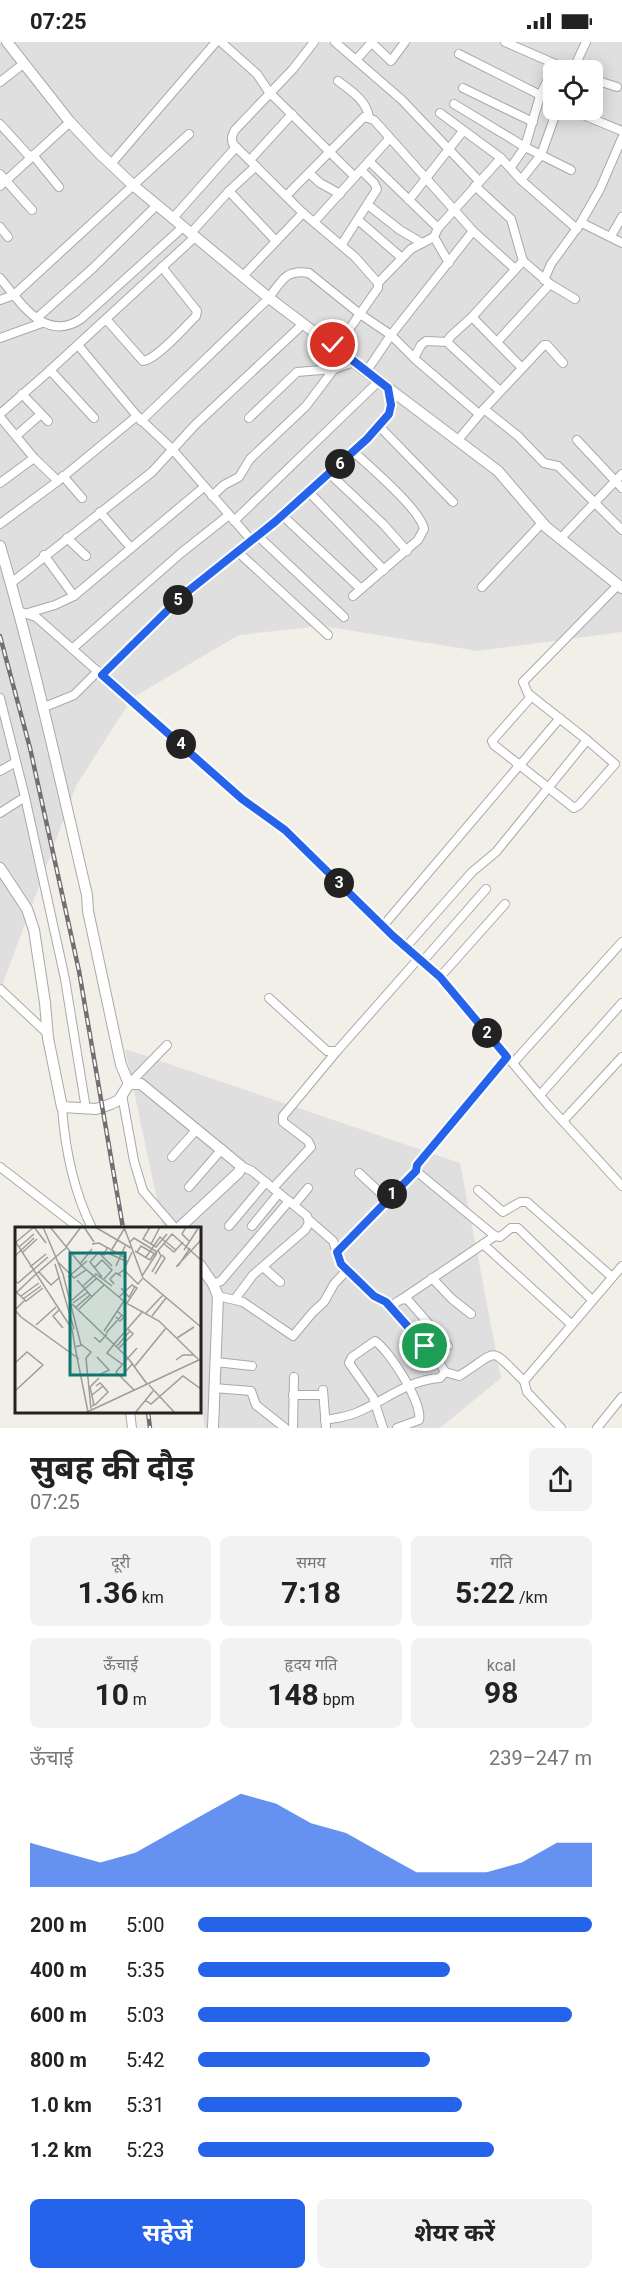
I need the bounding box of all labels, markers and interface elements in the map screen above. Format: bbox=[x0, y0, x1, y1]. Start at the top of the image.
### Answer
text: 07:25 bbox=[30, 9, 87, 34]
map controls bbox=[543, 60, 603, 120]
button: locate bbox=[543, 60, 603, 120]
pin bbox=[307, 319, 358, 370]
icon: check bbox=[316, 328, 349, 361]
pin: 6 bbox=[325, 449, 355, 479]
text: 6 bbox=[335, 454, 345, 473]
pin: 5 bbox=[163, 585, 193, 615]
text: 5 bbox=[173, 590, 183, 609]
pin: 4 bbox=[166, 729, 196, 759]
text: 4 bbox=[176, 734, 186, 753]
pin: 3 bbox=[324, 868, 354, 898]
text: 3 bbox=[334, 873, 344, 892]
pin: 2 bbox=[472, 1018, 502, 1048]
text: 2 bbox=[482, 1023, 492, 1042]
pin: 1 bbox=[377, 1179, 407, 1209]
text: 1 bbox=[387, 1184, 397, 1203]
inset map bbox=[15, 1227, 201, 1413]
pin bbox=[399, 1320, 450, 1371]
icon: arrive bbox=[408, 1329, 441, 1362]
text: सुबह की दौड़ bbox=[30, 1448, 194, 1487]
button: share bbox=[529, 1448, 592, 1511]
text: 07:25 bbox=[30, 1490, 80, 1514]
text: दूरी bbox=[111, 1553, 130, 1572]
text: समय bbox=[296, 1553, 326, 1572]
text: गति bbox=[490, 1553, 512, 1572]
text: 1.36 bbox=[77, 1575, 138, 1610]
text: 7:18 bbox=[281, 1575, 341, 1610]
text: 5:22 bbox=[455, 1575, 515, 1610]
text: km bbox=[138, 1588, 164, 1607]
text: /km bbox=[515, 1588, 548, 1607]
text: ऊँचाई bbox=[103, 1655, 138, 1674]
text: हृदय गति bbox=[285, 1655, 337, 1674]
text: kcal bbox=[487, 1656, 516, 1675]
text: 98 bbox=[484, 1675, 519, 1710]
text: 10 bbox=[94, 1677, 129, 1712]
text: 148 bbox=[267, 1677, 319, 1712]
text: m bbox=[129, 1690, 147, 1709]
text: bpm bbox=[319, 1690, 355, 1709]
text: ऊँचाई bbox=[30, 1746, 73, 1770]
text: 239–247 m bbox=[489, 1746, 592, 1770]
text: 200 m bbox=[30, 1913, 87, 1937]
text: 5:00 bbox=[126, 1913, 165, 1937]
text: 400 m bbox=[30, 1958, 87, 1982]
text: 5:35 bbox=[126, 1958, 165, 1982]
text: 600 m bbox=[30, 2003, 87, 2027]
text: 5:03 bbox=[126, 2003, 165, 2027]
text: 800 m bbox=[30, 2048, 87, 2072]
text: 5:42 bbox=[126, 2048, 165, 2072]
text: 1.0 km bbox=[30, 2093, 92, 2117]
text: 5:31 bbox=[126, 2093, 165, 2117]
text: 1.2 km bbox=[30, 2138, 92, 2162]
text: 5:23 bbox=[126, 2138, 165, 2162]
button: सहेजें bbox=[30, 2199, 305, 2268]
button: शेयर करें bbox=[317, 2199, 592, 2268]

